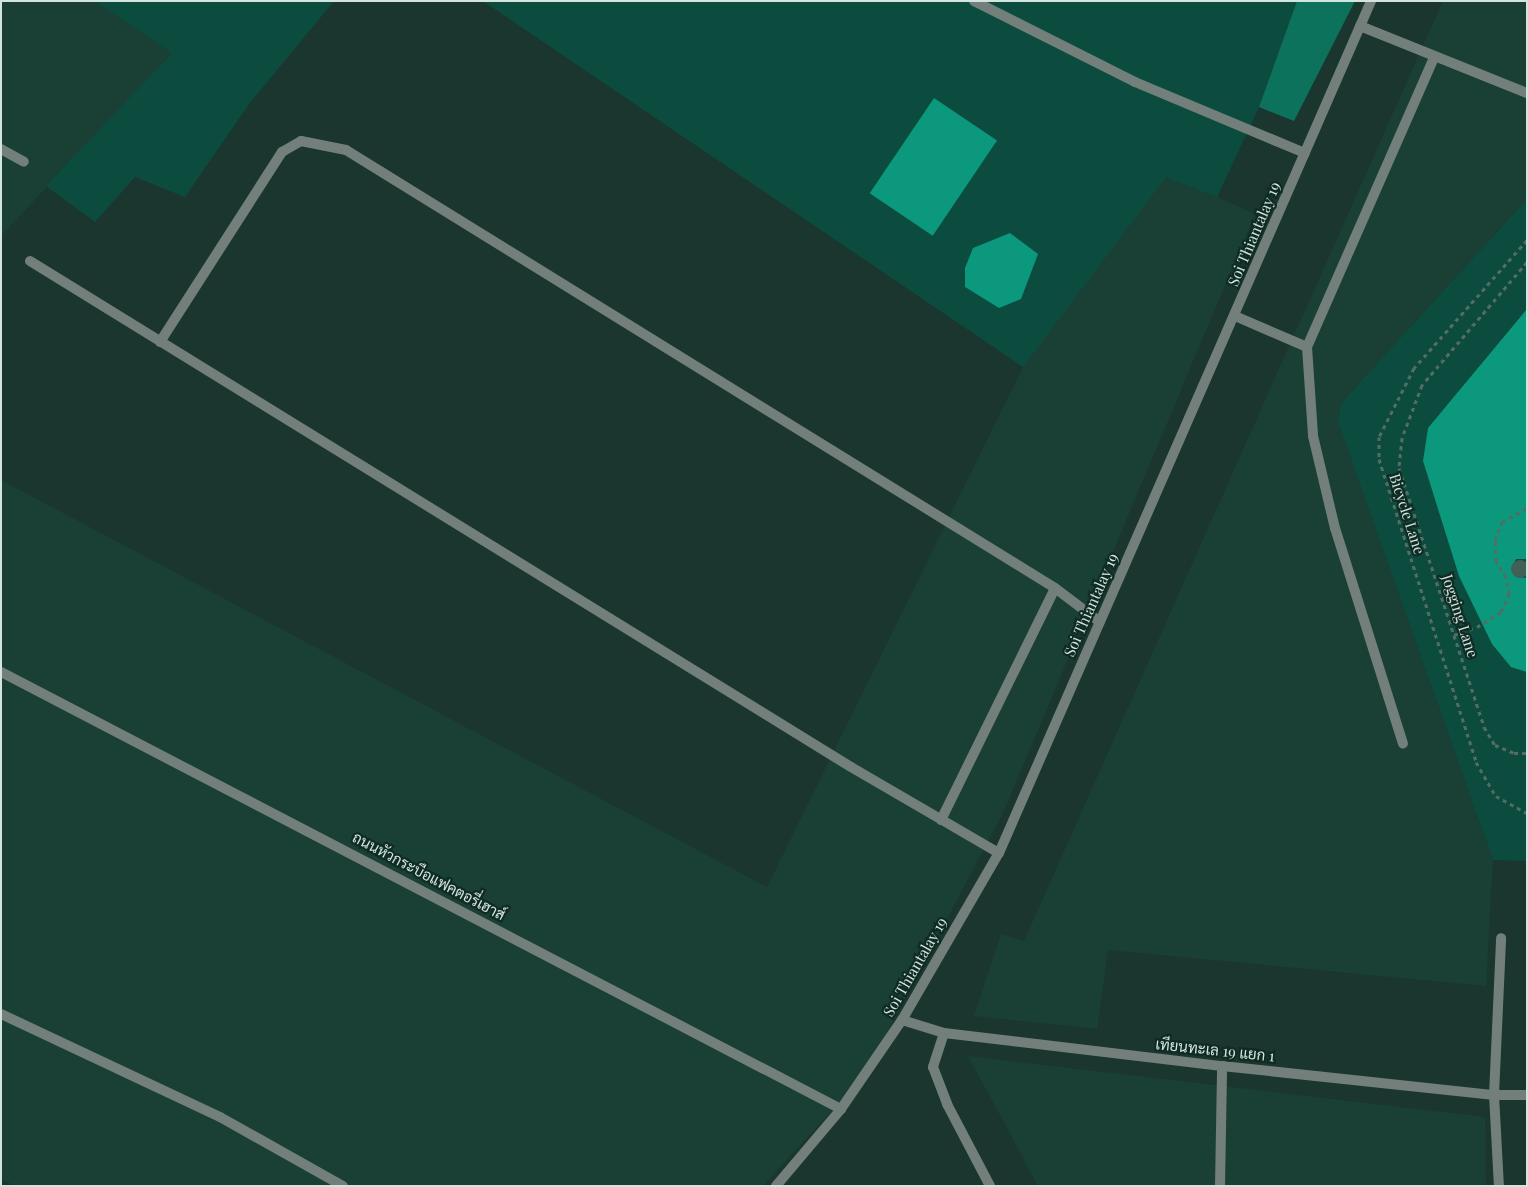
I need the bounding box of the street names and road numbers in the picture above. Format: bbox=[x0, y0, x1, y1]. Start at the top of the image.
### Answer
street label: Soi Thiantalay 19 bbox=[1224, 179, 1284, 289]
street label: Bicycle Lane bbox=[1385, 471, 1429, 557]
street label: Soi Thiantalay 19 bbox=[1060, 550, 1122, 660]
street label: Jogging Lane bbox=[1438, 572, 1482, 660]
street label: ถนนหัวกระบือแฟคตอรี่เฮาส์ bbox=[350, 828, 508, 924]
street label: Soi Thiantalay 19 bbox=[879, 914, 951, 1020]
street label: เทียนทะเล 19 แยก 1 bbox=[1155, 1035, 1275, 1065]

